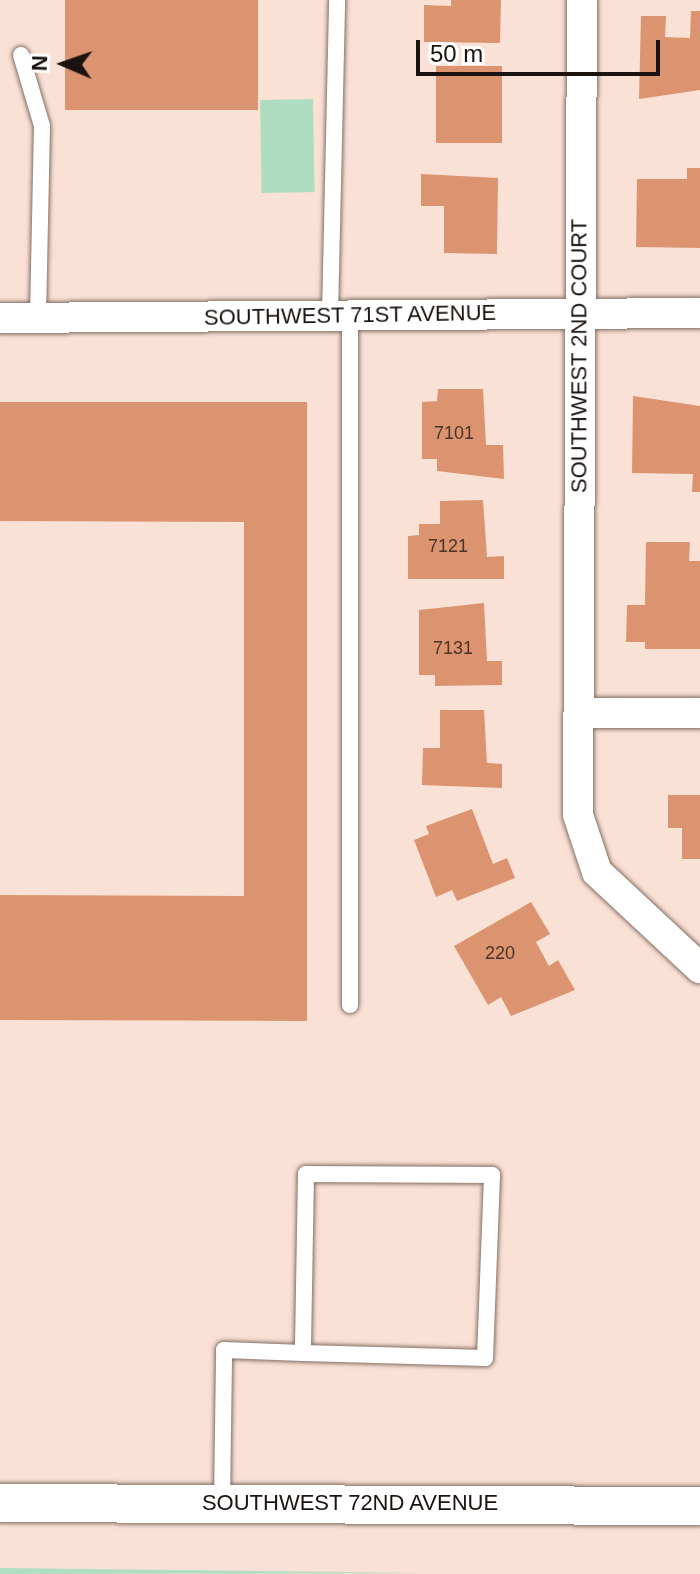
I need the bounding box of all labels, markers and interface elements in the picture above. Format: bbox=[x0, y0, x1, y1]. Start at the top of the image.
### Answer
north arrow bbox=[24, 24, 104, 104]
scale bar bbox=[420, 24, 664, 74]
text: 50 m bbox=[430, 40, 483, 67]
text: N bbox=[27, 55, 52, 72]
street label: SOUTHWEST 2ND COURT bbox=[566, 219, 592, 493]
street label: SOUTHWEST 71ST AVENUE bbox=[203, 299, 497, 331]
house number: 7101 bbox=[434, 422, 474, 444]
house number: 7121 bbox=[428, 535, 468, 557]
house number: 7131 bbox=[433, 637, 473, 659]
house number: 220 bbox=[485, 942, 515, 964]
street label: SOUTHWEST 72ND AVENUE bbox=[201, 1490, 499, 1516]

